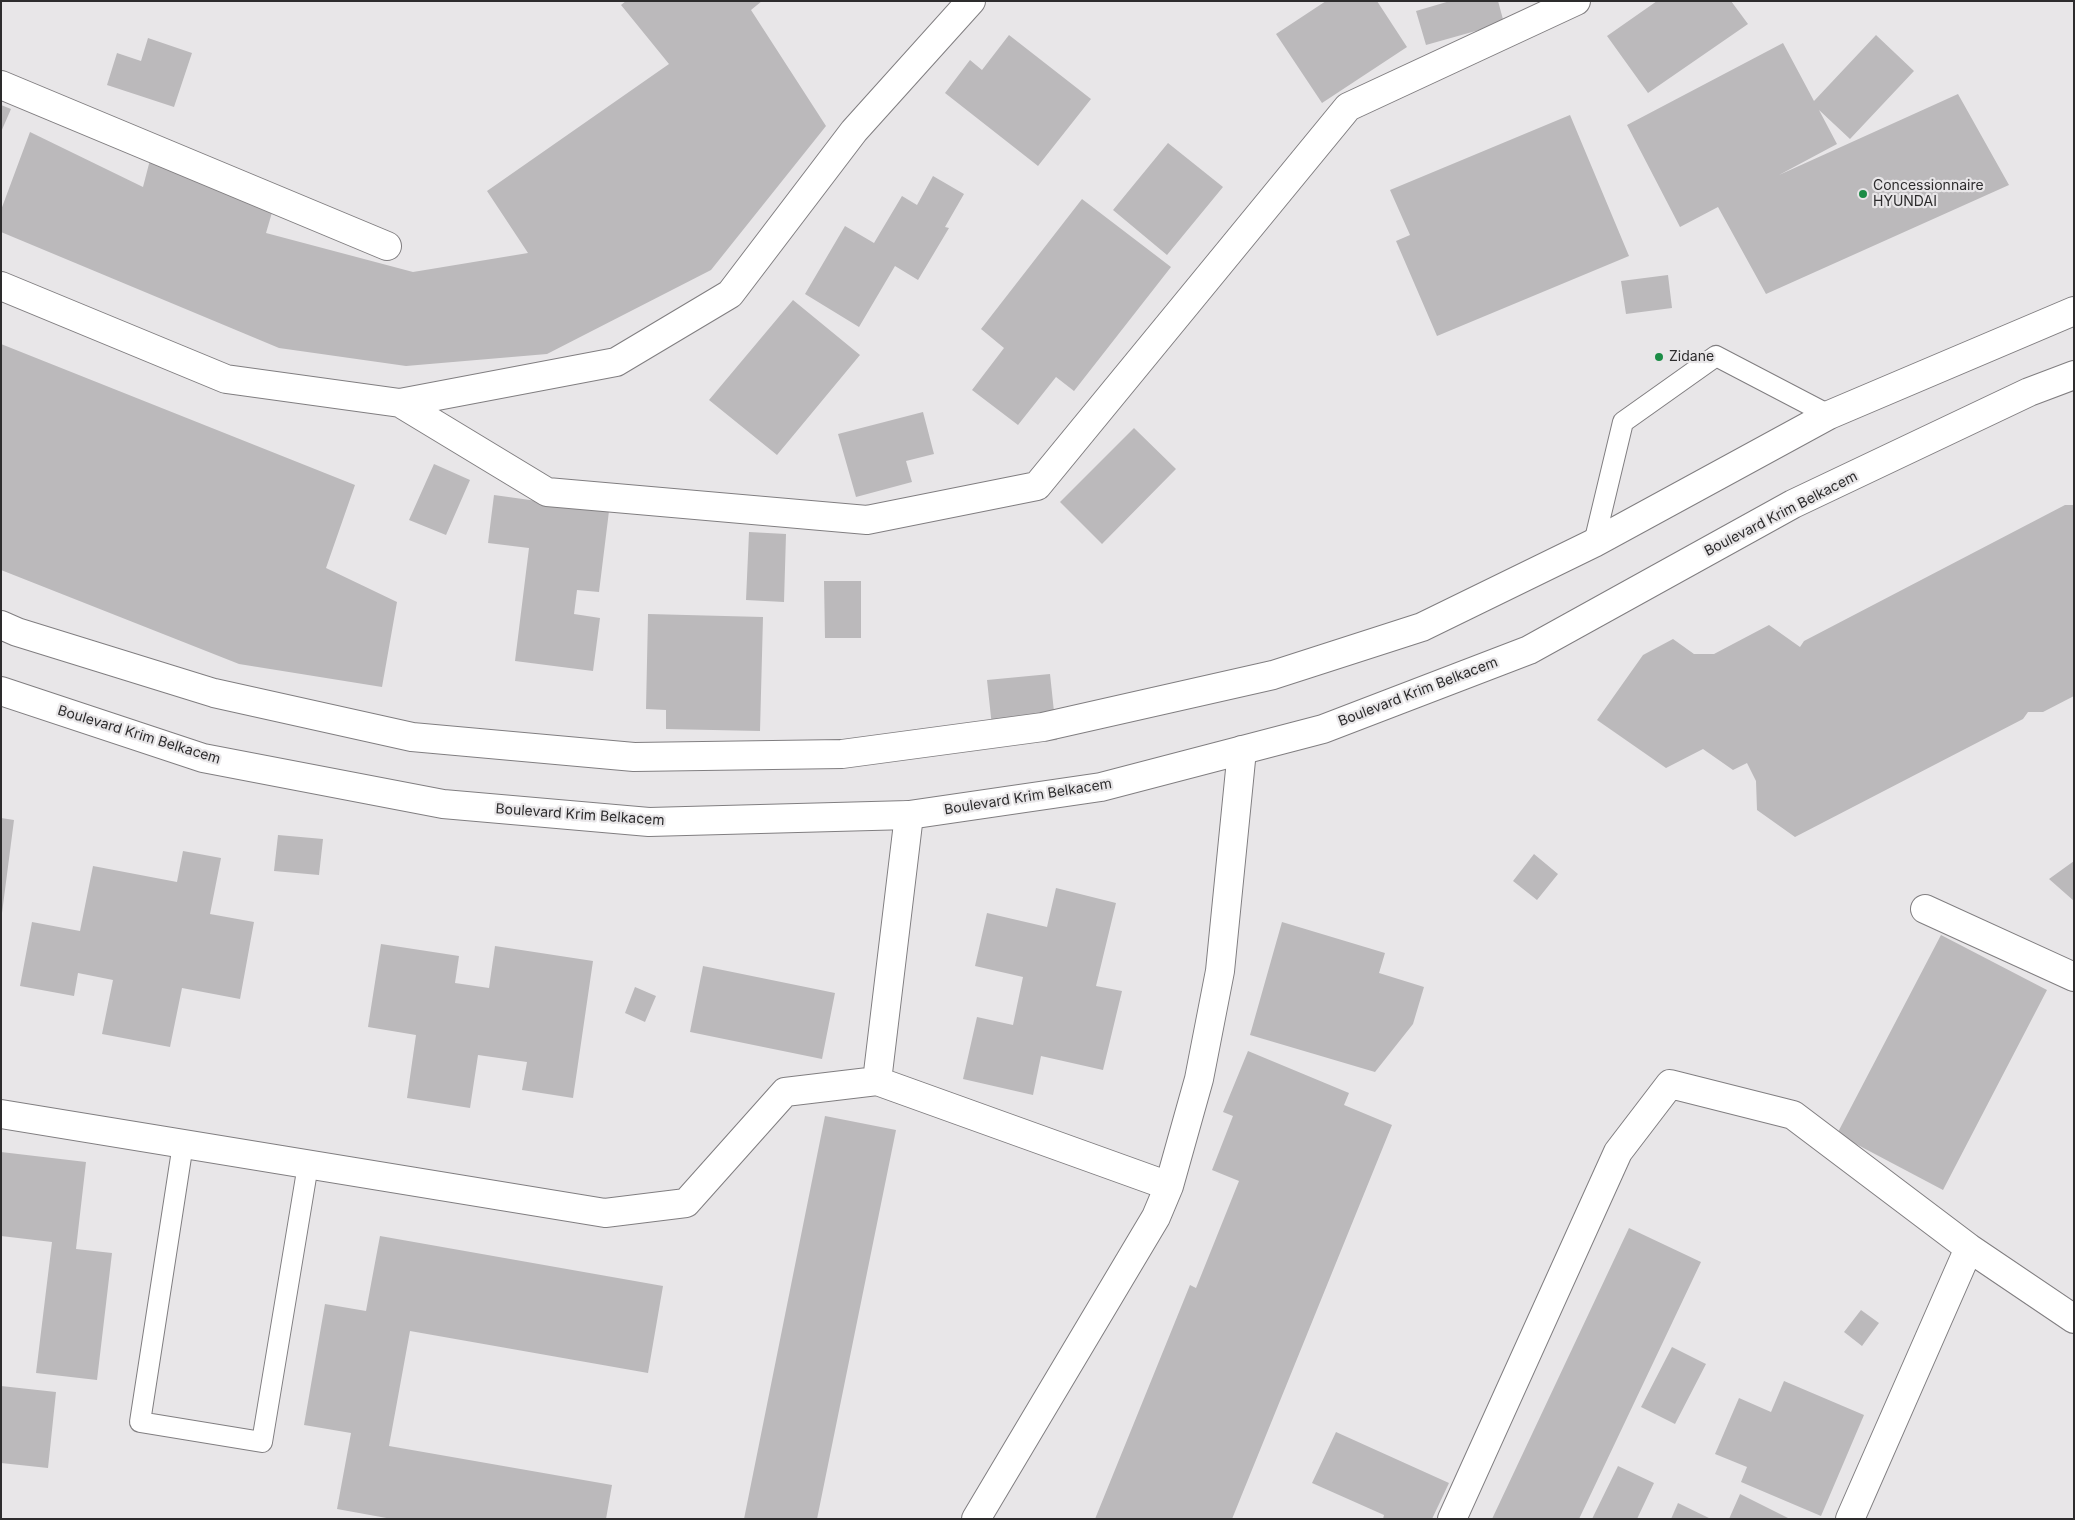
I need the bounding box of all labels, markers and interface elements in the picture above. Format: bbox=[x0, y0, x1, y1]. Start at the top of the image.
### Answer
place label: Concessionnaire HYUNDAI bbox=[1873, 178, 1984, 210]
marker: Concessionnaire HYUNDAI bbox=[1857, 188, 1869, 200]
place label: Zidane bbox=[1669, 349, 1714, 365]
marker: Zidane bbox=[1653, 351, 1665, 363]
street label: Boulevard Krim Belkacem bbox=[1702, 468, 1860, 560]
street label: Boulevard Krim Belkacem bbox=[1336, 654, 1500, 730]
street label: Boulevard Krim Belkacem bbox=[56, 702, 222, 768]
street label: Boulevard Krim Belkacem bbox=[943, 775, 1113, 819]
street label: Boulevard Krim Belkacem bbox=[495, 801, 665, 829]

